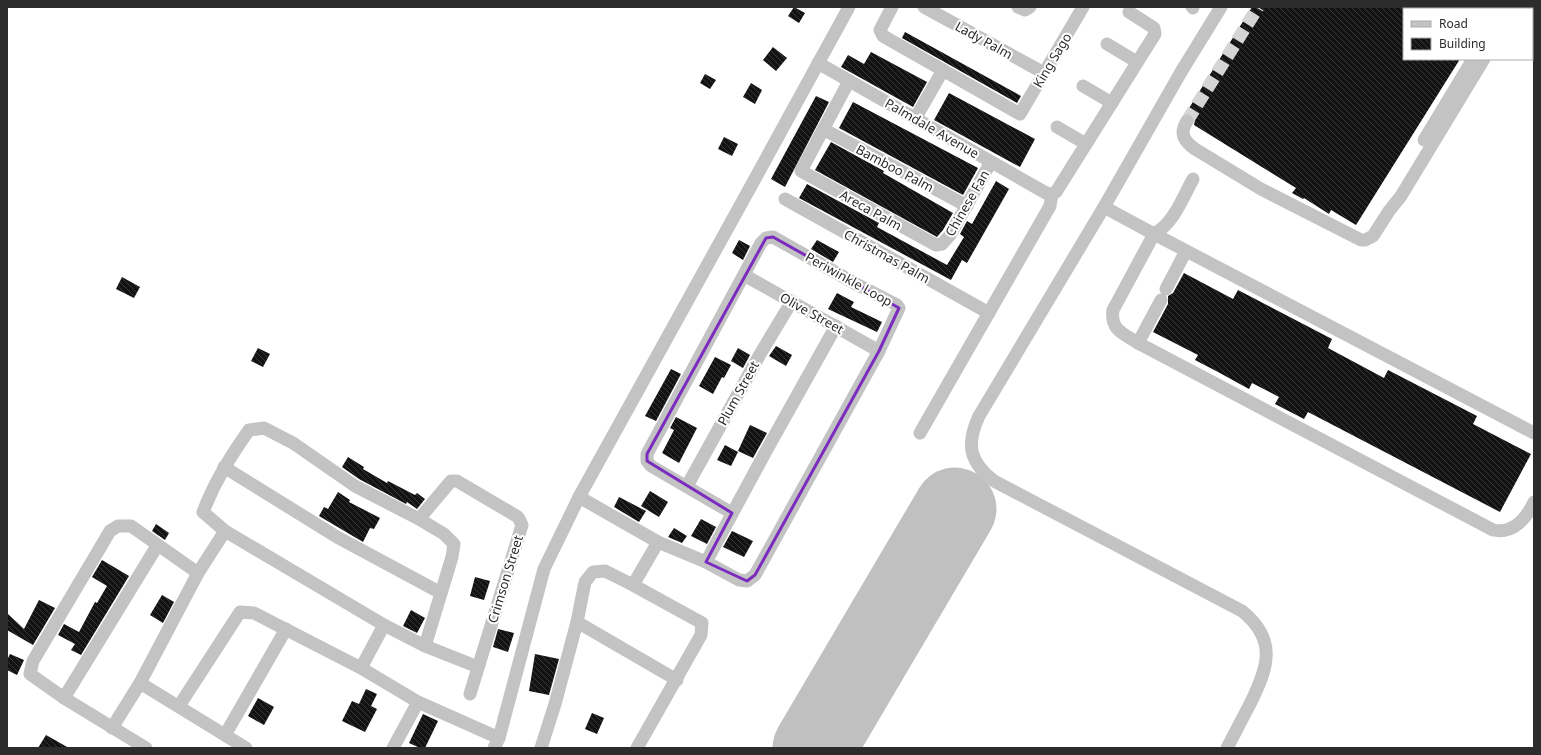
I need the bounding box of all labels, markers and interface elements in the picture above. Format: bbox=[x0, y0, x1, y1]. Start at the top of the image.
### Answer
legend bbox=[1403, 8, 1533, 60]
text: Road bbox=[1439, 15, 1468, 32]
street label: Lady Palm bbox=[952, 17, 1016, 63]
street label: King Sago bbox=[1029, 29, 1076, 91]
text: Building bbox=[1439, 35, 1486, 52]
street label: Palmdale Avenue bbox=[882, 94, 982, 162]
street label: Bamboo Palm bbox=[853, 140, 937, 196]
street label: Chinese Fan bbox=[941, 166, 993, 240]
street label: Areca Palm bbox=[837, 186, 905, 234]
street label: Christmas Palm bbox=[841, 225, 933, 287]
street label: Periwinkle Loop bbox=[802, 248, 896, 310]
street label: Olive Street bbox=[777, 288, 847, 338]
street label: Plum Street bbox=[713, 357, 763, 428]
street label: Crimson Street bbox=[483, 533, 527, 625]

